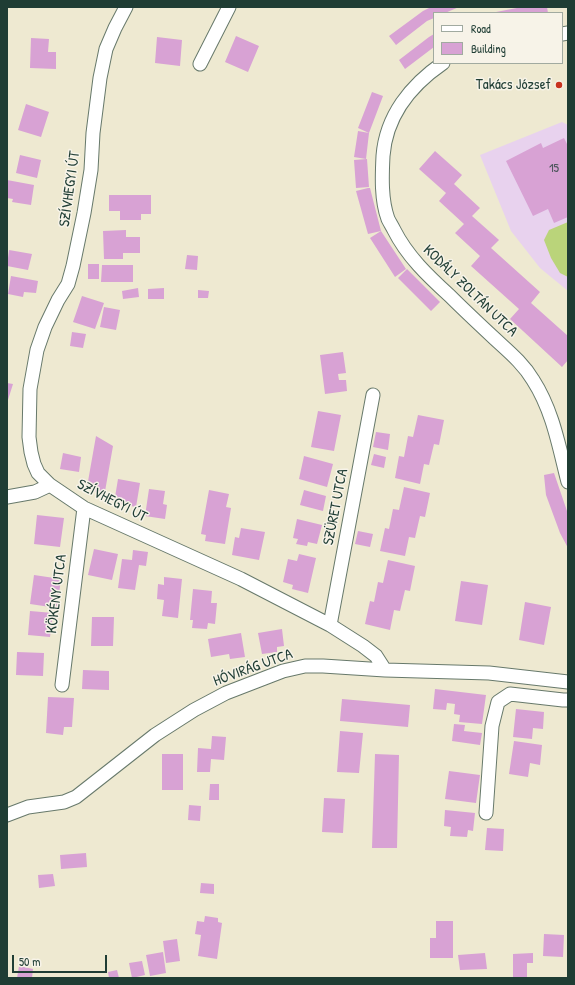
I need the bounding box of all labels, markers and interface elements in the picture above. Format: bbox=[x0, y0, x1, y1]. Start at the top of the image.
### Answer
legend bbox=[433, 12, 563, 64]
text: Road bbox=[471, 20, 491, 37]
text: Building bbox=[471, 40, 506, 57]
place label: Takács József bbox=[476, 76, 551, 94]
marker: Takács József bbox=[554, 80, 564, 90]
street label: SZÍVHEGYI ÚT bbox=[56, 150, 84, 228]
house number: 15 bbox=[549, 161, 559, 177]
street label: KODÁLY ZOLTÁN UTCA bbox=[419, 241, 521, 341]
street label: SZÜRET UTCA bbox=[320, 467, 352, 547]
street label: SZÍVHEGYI ÚT bbox=[74, 476, 150, 526]
street label: KÖKÉNY UTCA bbox=[43, 553, 71, 635]
street label: HÓVIRÁG UTCA bbox=[211, 645, 295, 691]
scale bar bbox=[14, 947, 109, 973]
text: 50 m bbox=[19, 953, 40, 970]

